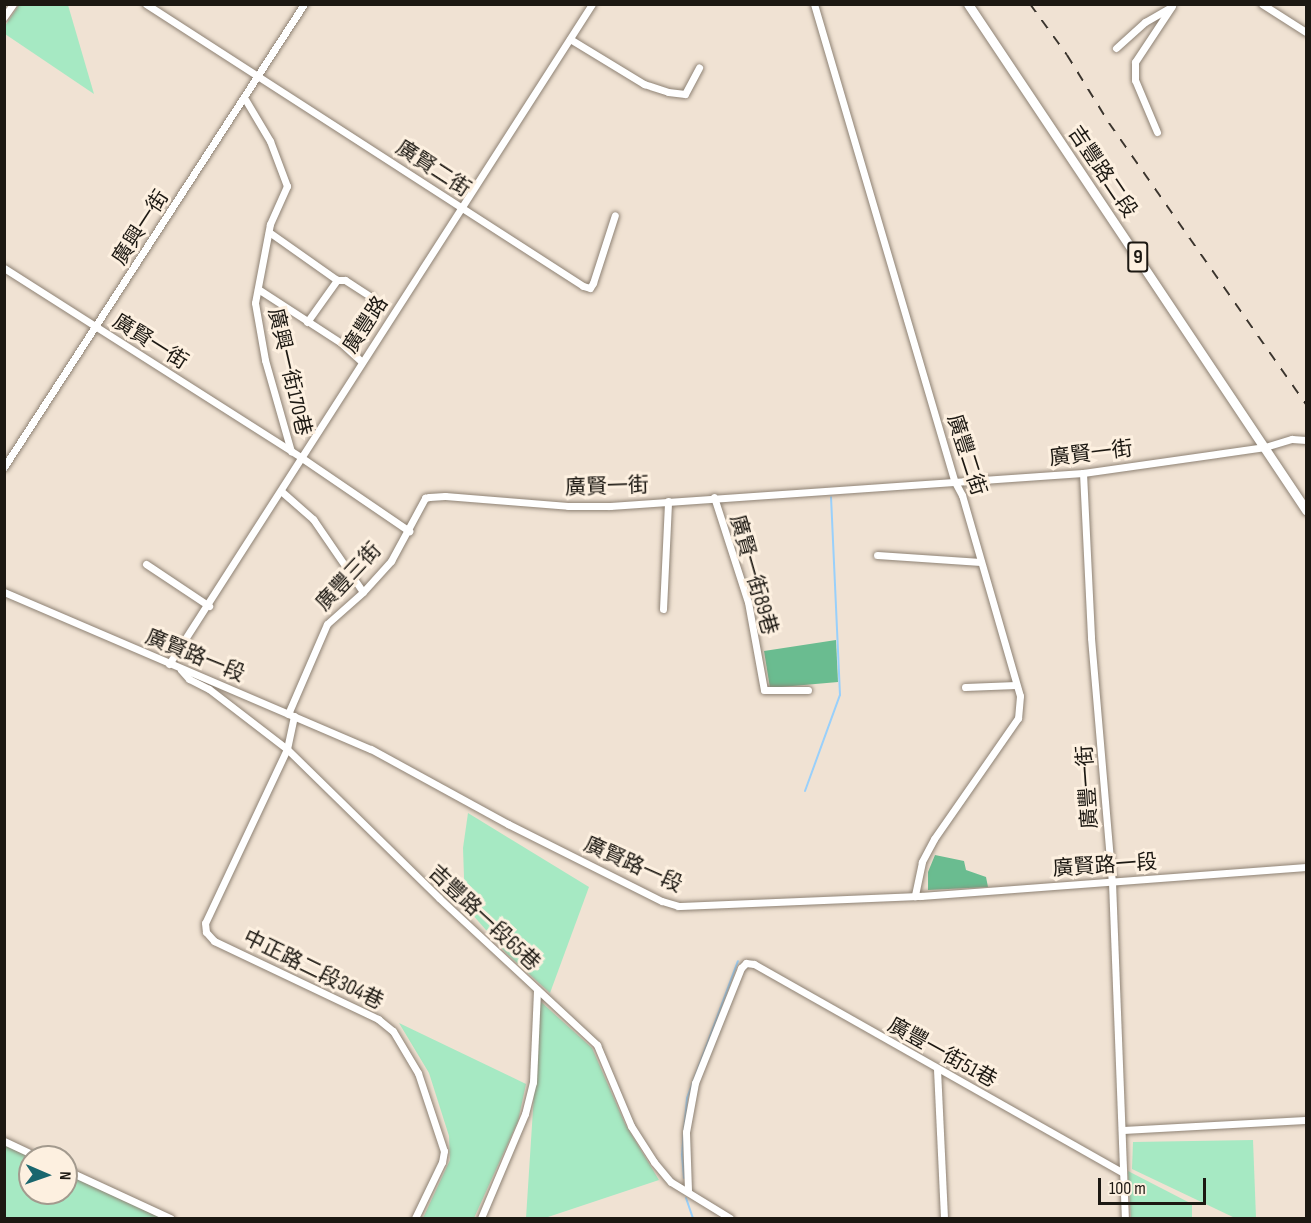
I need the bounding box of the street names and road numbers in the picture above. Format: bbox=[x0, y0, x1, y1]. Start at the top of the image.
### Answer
street label: 吉豐路二段 bbox=[1062, 121, 1142, 223]
street label: 廣賢二街 bbox=[391, 136, 475, 202]
street label: 廣興一街 bbox=[108, 186, 174, 270]
road number: 9 bbox=[1126, 240, 1150, 274]
street label: 廣豐路 bbox=[338, 292, 394, 358]
street label: 廣興一街170巷 bbox=[262, 306, 316, 438]
street label: 廣賢一街 bbox=[108, 309, 192, 375]
street label: 廣豐二街 bbox=[941, 411, 991, 499]
street label: 廣賢一街 bbox=[1048, 436, 1134, 472]
street label: 廣賢一街 bbox=[565, 473, 649, 501]
street label: 廣賢一街89巷 bbox=[724, 512, 782, 638]
street label: 廣豐三街 bbox=[311, 538, 387, 616]
street label: 廣賢路一段 bbox=[142, 625, 248, 687]
street label: 廣豐一街 bbox=[1073, 744, 1103, 830]
street label: 廣賢路一段 bbox=[580, 832, 686, 898]
street label: 廣賢路一段 bbox=[1052, 850, 1158, 882]
street label: 吉豐路一段65巷 bbox=[423, 860, 545, 976]
street label: 中正路二段304巷 bbox=[239, 925, 387, 1015]
street label: 廣豐一街51巷 bbox=[883, 1013, 1001, 1093]

